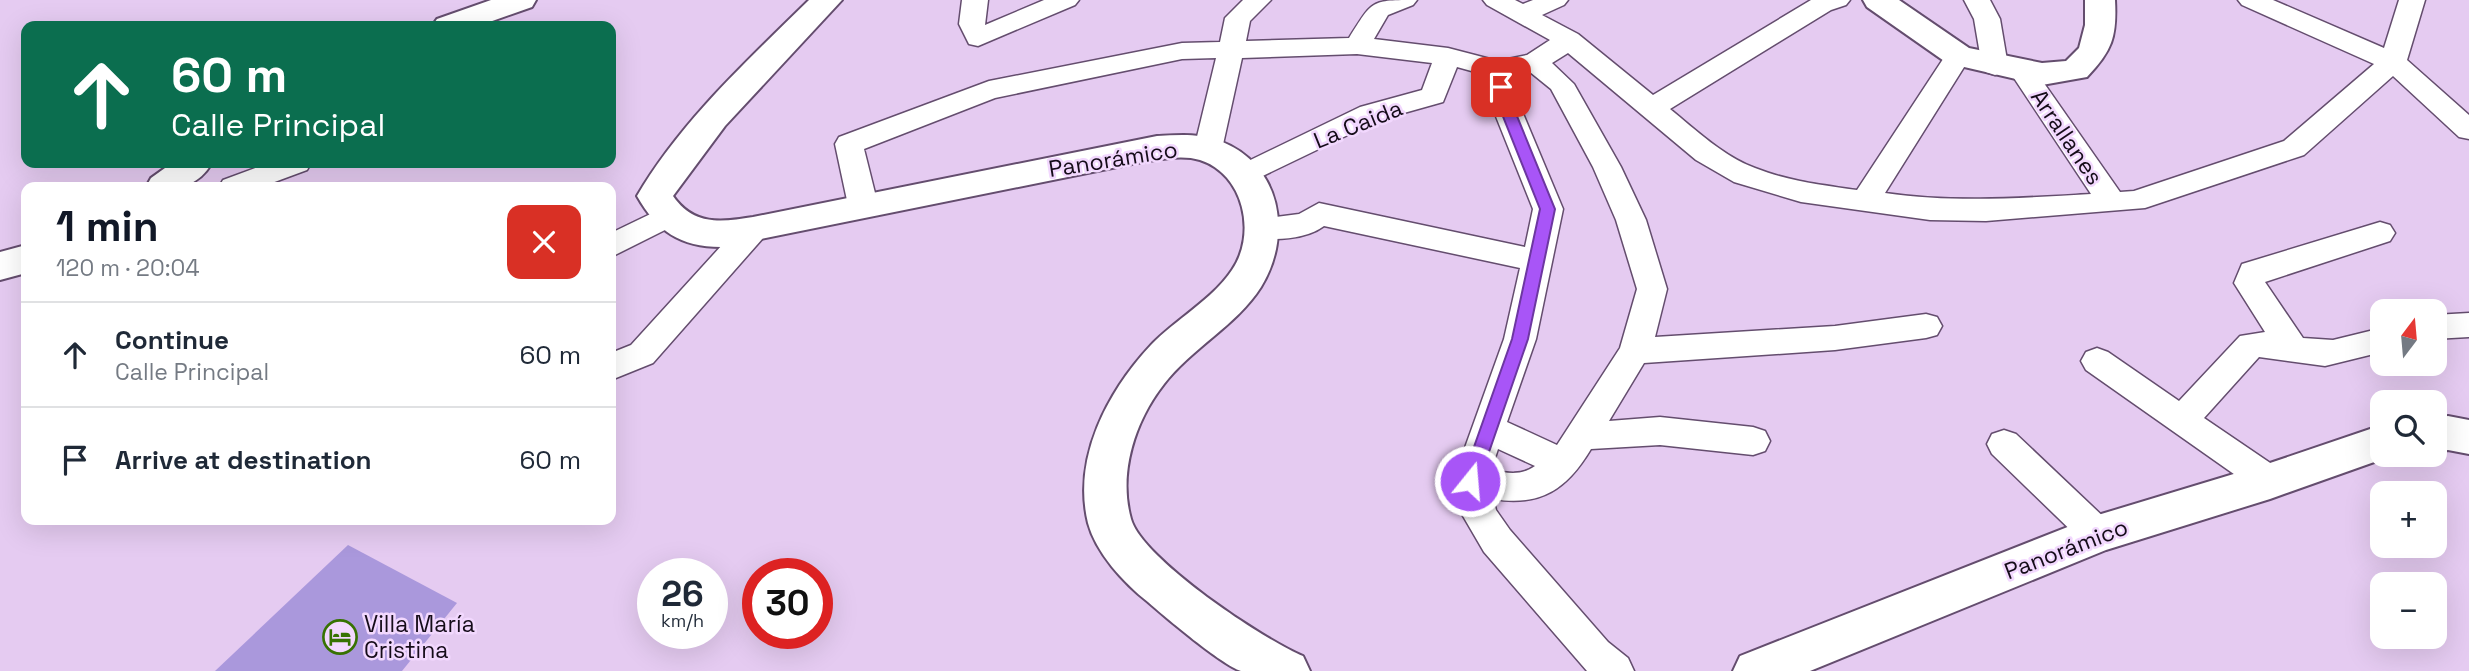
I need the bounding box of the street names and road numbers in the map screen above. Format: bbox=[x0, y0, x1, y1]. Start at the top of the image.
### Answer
street label: Arrallanes bbox=[2024, 83, 2110, 191]
street label: La Caida bbox=[1309, 93, 1407, 155]
street label: Panorámico bbox=[1046, 134, 1180, 184]
street label: Panorámico bbox=[2000, 512, 2132, 586]

